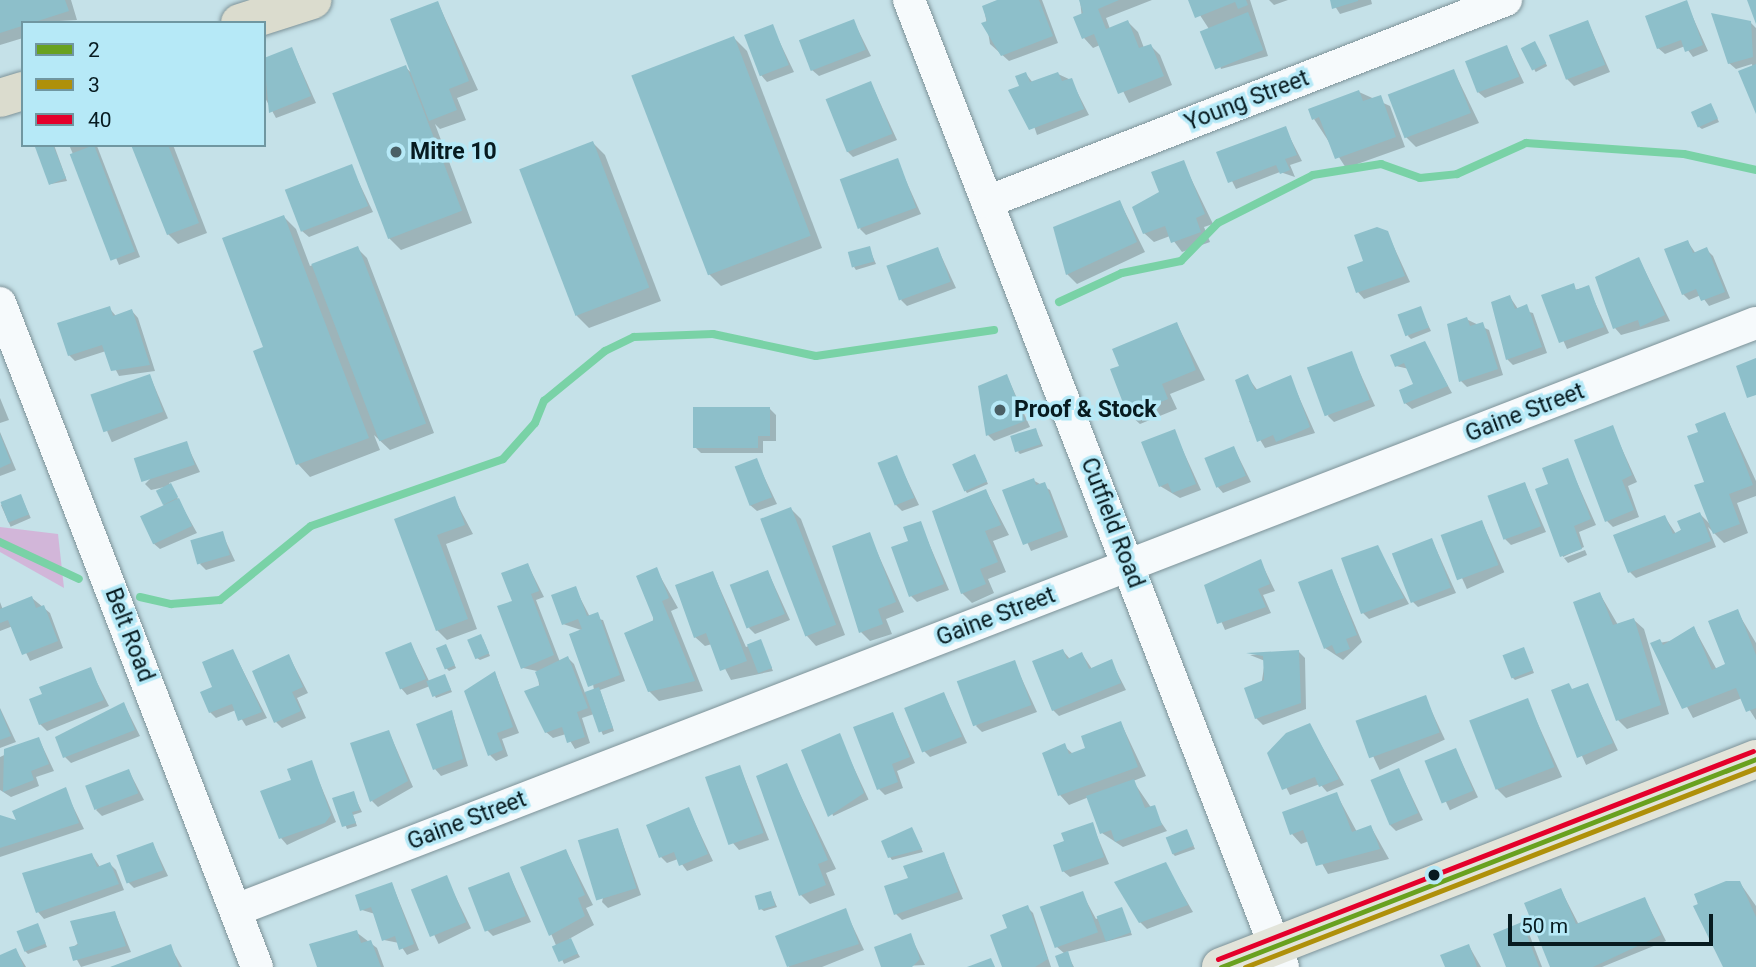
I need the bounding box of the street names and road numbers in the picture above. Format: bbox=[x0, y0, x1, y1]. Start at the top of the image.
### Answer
street label: Young Street bbox=[1181, 65, 1313, 137]
street label: Gaine Street bbox=[1462, 378, 1588, 448]
street label: Cutfield Road bbox=[1075, 454, 1149, 592]
street label: Gaine Street bbox=[933, 582, 1059, 652]
street label: Belt Road bbox=[99, 584, 159, 686]
street label: Gaine Street bbox=[404, 786, 530, 856]

